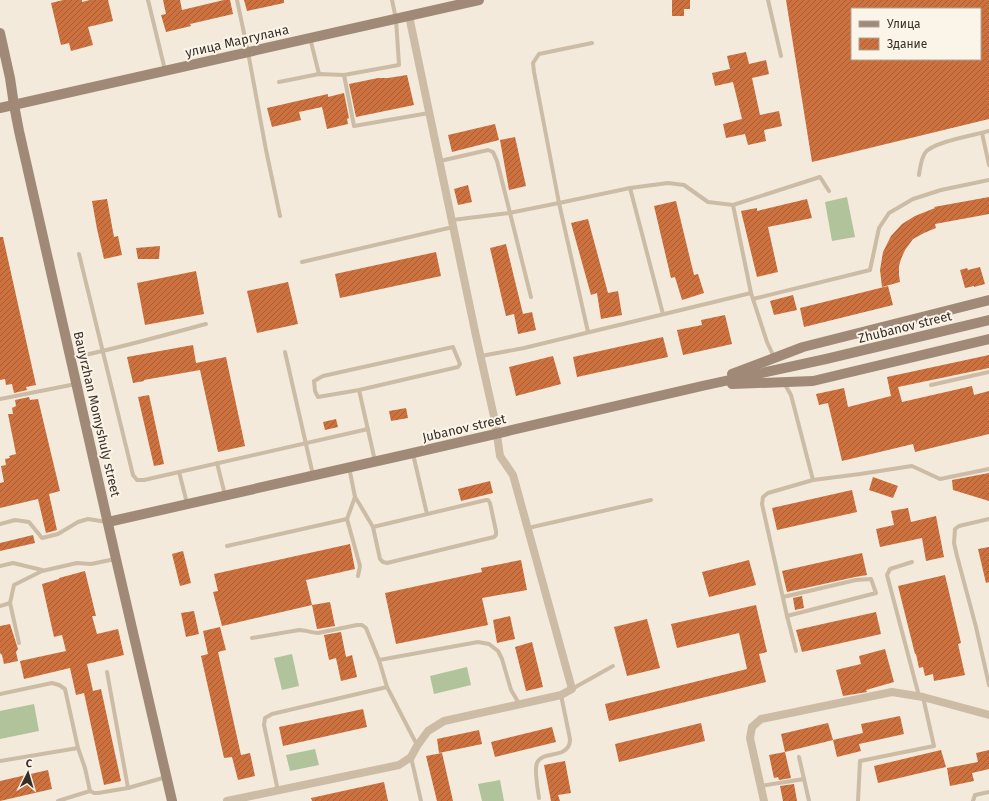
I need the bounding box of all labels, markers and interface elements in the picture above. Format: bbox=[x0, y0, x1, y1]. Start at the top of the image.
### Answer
legend bbox=[851, 8, 981, 60]
text: Улица bbox=[887, 17, 921, 31]
street label: улица Маргулана bbox=[184, 22, 290, 60]
text: Здание bbox=[887, 37, 927, 51]
street label: Zhubanov street bbox=[857, 308, 954, 346]
street label: Bauyrzhan Momyshuly street bbox=[71, 330, 123, 498]
street label: Jubanov street bbox=[421, 411, 508, 445]
north arrow bbox=[8, 753, 48, 793]
text: С bbox=[25, 757, 33, 770]

